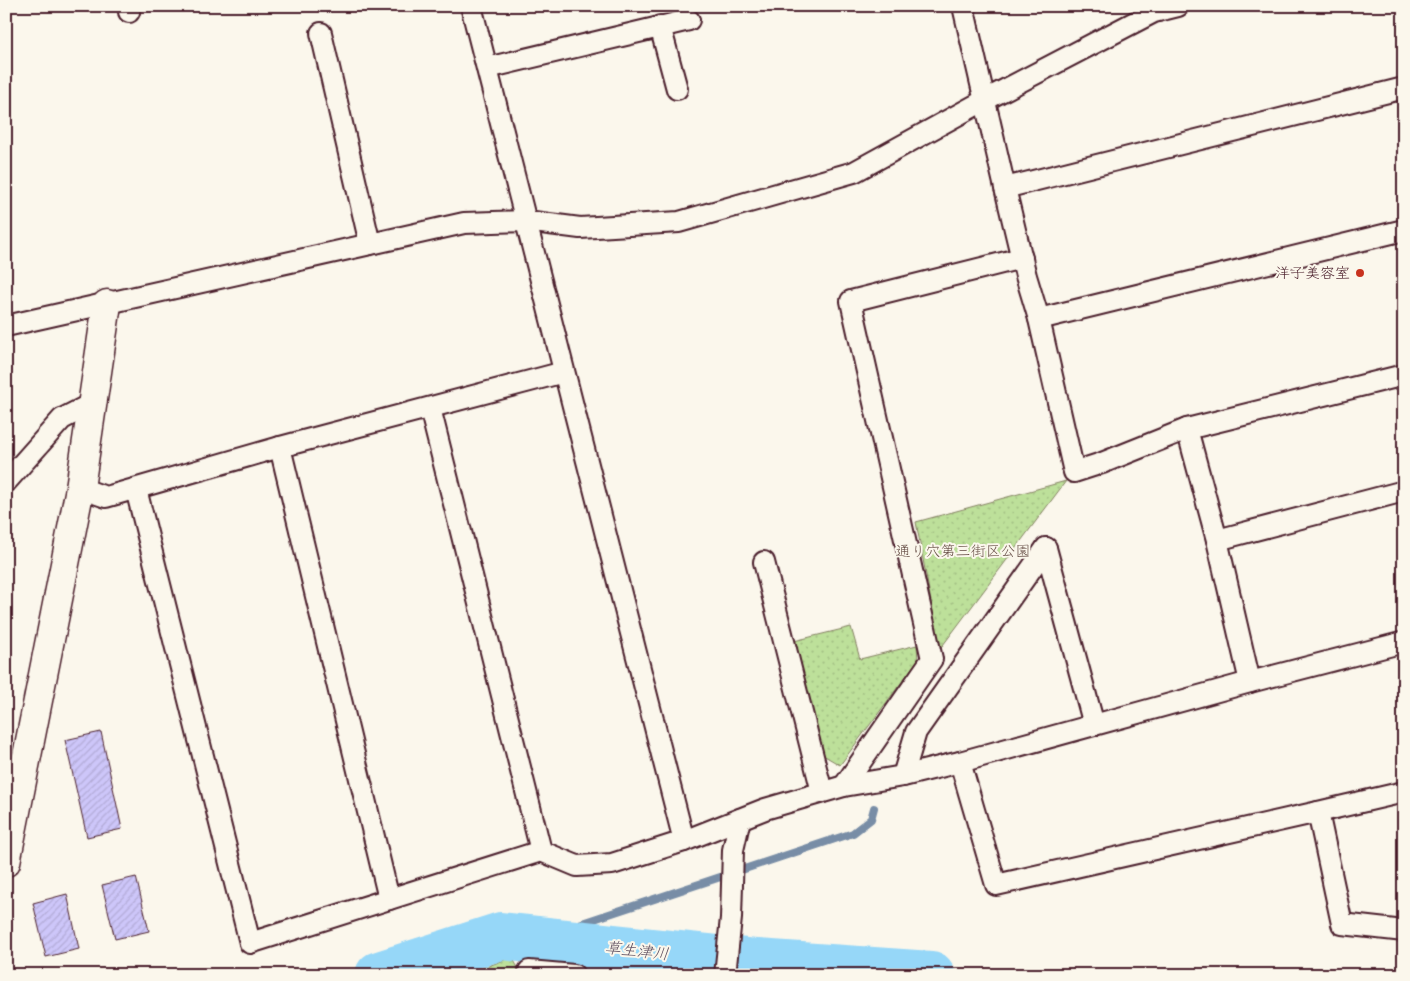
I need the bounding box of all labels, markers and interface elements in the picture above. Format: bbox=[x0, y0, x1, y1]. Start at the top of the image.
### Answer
place label: 洋子美容室 bbox=[1275, 263, 1350, 283]
marker: 洋子美容室 bbox=[1354, 267, 1366, 279]
park label: 通り穴第三街区公園 bbox=[895, 541, 1031, 561]
water label: 草生津川 bbox=[604, 937, 670, 964]

